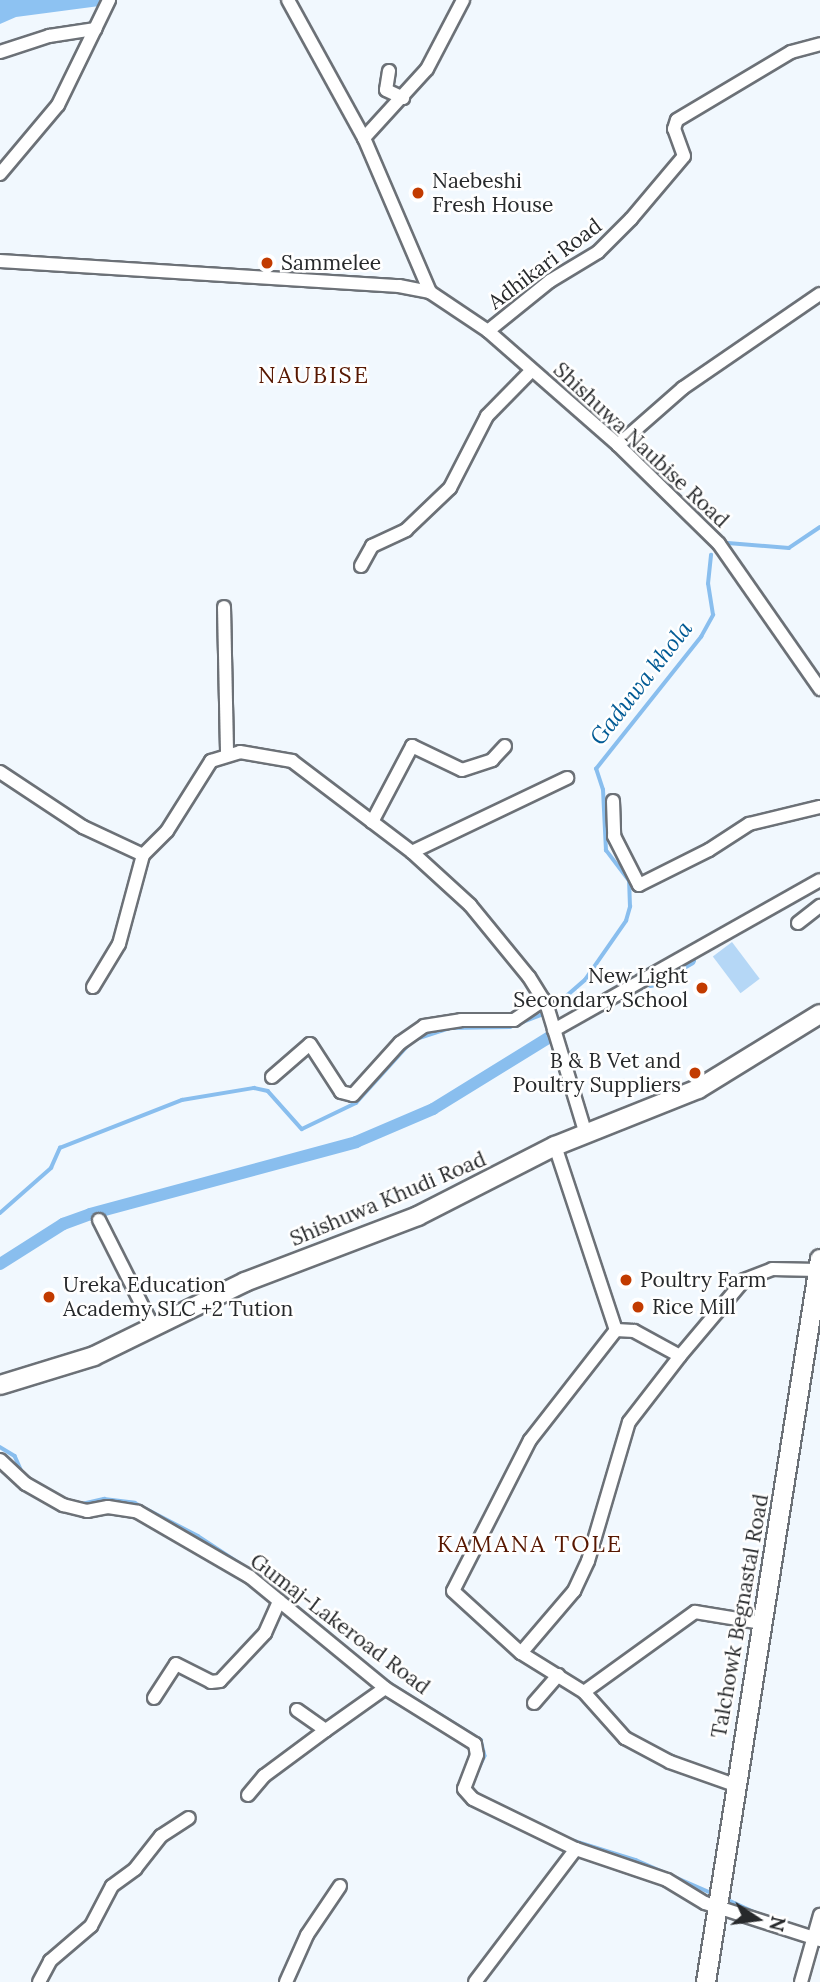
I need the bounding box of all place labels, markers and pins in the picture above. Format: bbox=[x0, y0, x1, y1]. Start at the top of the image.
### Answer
place label: Naebeshi Fresh House bbox=[432, 168, 553, 218]
marker: Naebeshi Fresh House bbox=[410, 185, 426, 201]
place label: Sammelee bbox=[281, 250, 381, 276]
marker: Sammelee bbox=[259, 255, 275, 271]
place label: New Light Secondary School bbox=[513, 963, 688, 1013]
marker: New Light Secondary School bbox=[694, 980, 710, 996]
place label: B & B Vet and Poultry Suppliers bbox=[513, 1048, 681, 1098]
marker: B & B Vet and Poultry Suppliers bbox=[687, 1065, 703, 1081]
place label: Poultry Farm bbox=[640, 1267, 767, 1293]
place label: Ureka Education Academy SLC +2 Tution bbox=[63, 1272, 293, 1322]
marker: Poultry Farm bbox=[618, 1272, 634, 1288]
marker: Ureka Education Academy SLC +2 Tution bbox=[41, 1289, 57, 1305]
place label: Rice Mill bbox=[652, 1294, 736, 1320]
marker: Rice Mill bbox=[630, 1299, 646, 1315]

